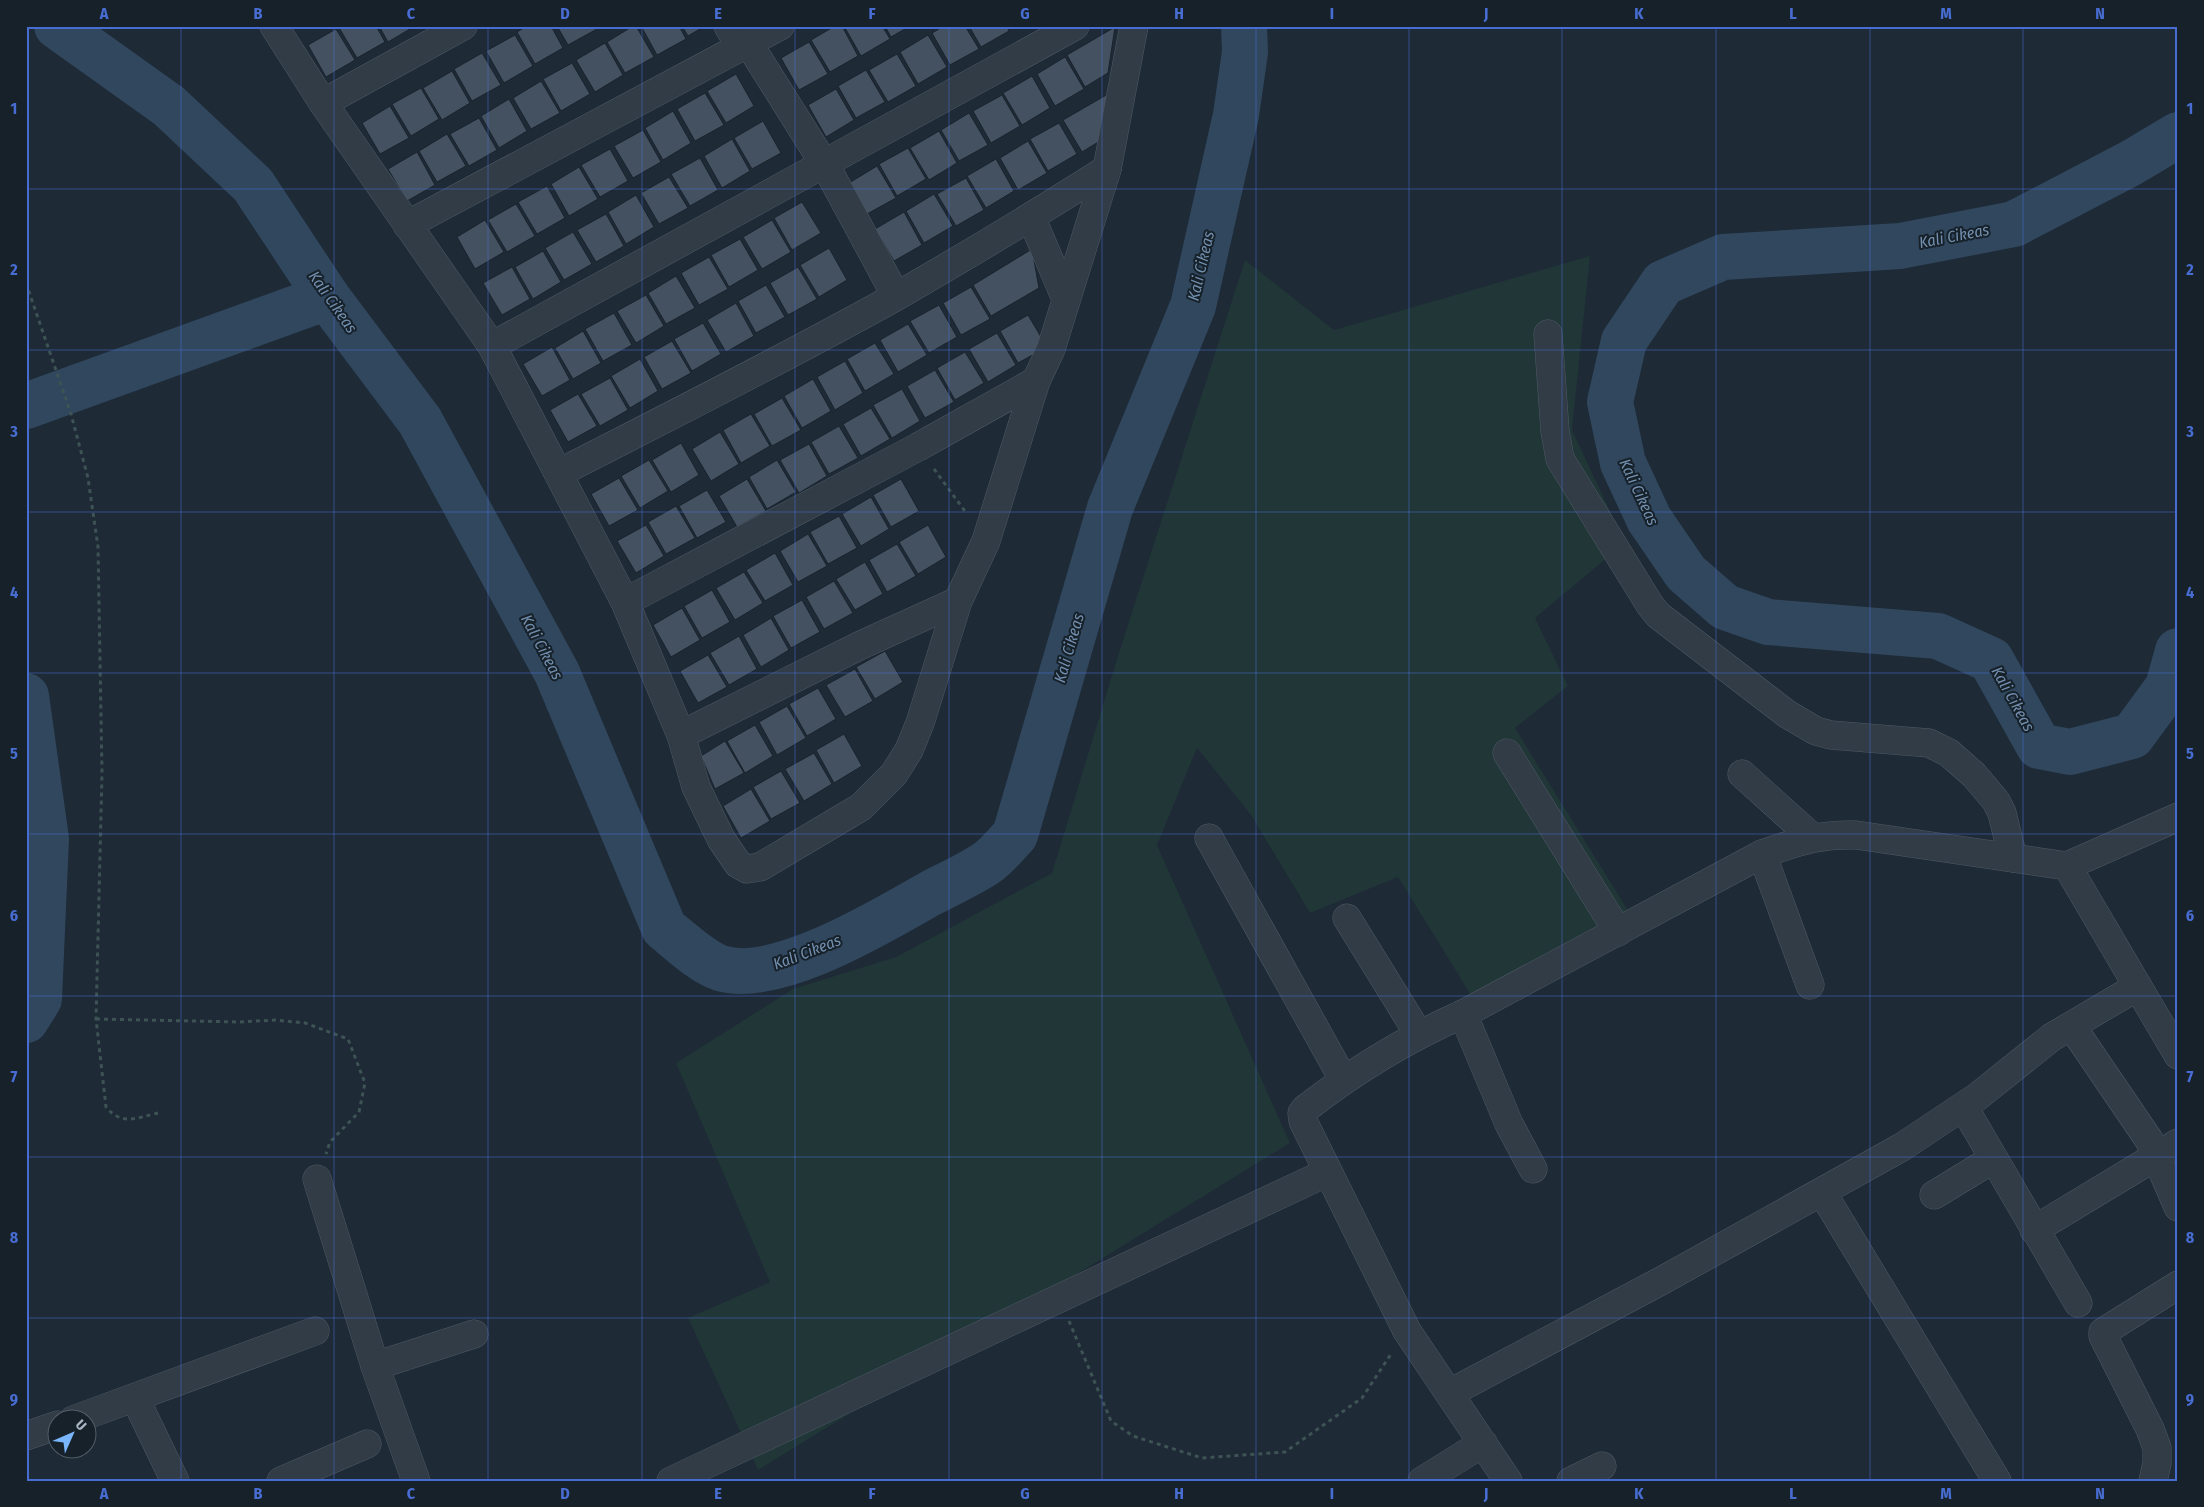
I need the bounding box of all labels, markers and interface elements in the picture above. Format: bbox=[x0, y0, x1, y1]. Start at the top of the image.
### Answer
text: A bbox=[99, 4, 109, 23]
text: B bbox=[254, 4, 263, 23]
text: C bbox=[407, 4, 416, 23]
text: D bbox=[560, 4, 570, 23]
text: E bbox=[714, 4, 722, 23]
text: F bbox=[868, 4, 876, 23]
text: G bbox=[1020, 4, 1030, 23]
text: H bbox=[1174, 4, 1184, 23]
text: I bbox=[1330, 4, 1334, 23]
text: J bbox=[1483, 4, 1488, 23]
text: K bbox=[1634, 4, 1644, 23]
text: L bbox=[1789, 4, 1797, 23]
text: M bbox=[1940, 4, 1952, 23]
text: N bbox=[2095, 4, 2105, 23]
text: 1 bbox=[11, 99, 17, 118]
text: 1 bbox=[2187, 99, 2193, 118]
water label: Kali Cikeas bbox=[1917, 220, 1991, 252]
water label: Kali Cikeas bbox=[1184, 229, 1218, 303]
text: 2 bbox=[9, 260, 18, 279]
text: 2 bbox=[2185, 260, 2194, 279]
water label: Kali Cikeas bbox=[305, 267, 361, 337]
text: 3 bbox=[9, 422, 18, 441]
text: 3 bbox=[2185, 422, 2194, 441]
water label: Kali Cikeas bbox=[1615, 456, 1663, 528]
text: 4 bbox=[10, 583, 18, 602]
text: 4 bbox=[2186, 583, 2194, 602]
water label: Kali Cikeas bbox=[517, 611, 567, 683]
water label: Kali Cikeas bbox=[1050, 611, 1088, 685]
water label: Kali Cikeas bbox=[1987, 663, 2039, 735]
text: 5 bbox=[10, 744, 18, 763]
text: 5 bbox=[2186, 744, 2194, 763]
text: 6 bbox=[10, 906, 18, 925]
text: 6 bbox=[2186, 906, 2194, 925]
water label: Kali Cikeas bbox=[770, 930, 844, 974]
text: 7 bbox=[11, 1067, 18, 1086]
text: 7 bbox=[2187, 1067, 2194, 1086]
text: 8 bbox=[10, 1228, 19, 1247]
text: 8 bbox=[2186, 1228, 2195, 1247]
text: 9 bbox=[10, 1390, 18, 1409]
text: 9 bbox=[2186, 1390, 2194, 1409]
north arrow bbox=[48, 1410, 98, 1460]
text: U bbox=[72, 1416, 90, 1434]
text: A bbox=[99, 1484, 109, 1503]
text: B bbox=[254, 1484, 263, 1503]
text: C bbox=[407, 1484, 416, 1503]
text: D bbox=[560, 1484, 570, 1503]
text: E bbox=[714, 1484, 722, 1503]
text: F bbox=[868, 1484, 876, 1503]
text: G bbox=[1020, 1484, 1030, 1503]
text: H bbox=[1174, 1484, 1184, 1503]
text: I bbox=[1330, 1484, 1334, 1503]
text: J bbox=[1483, 1484, 1488, 1503]
text: K bbox=[1634, 1484, 1644, 1503]
text: L bbox=[1789, 1484, 1797, 1503]
text: M bbox=[1940, 1484, 1952, 1503]
text: N bbox=[2095, 1484, 2105, 1503]

